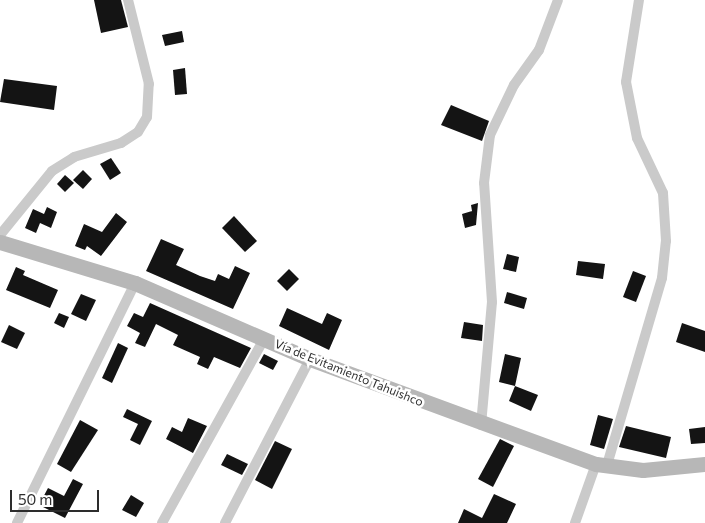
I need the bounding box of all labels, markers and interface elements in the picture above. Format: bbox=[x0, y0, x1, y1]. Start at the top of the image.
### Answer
street label: Vía de Evitamiento Tahuishco bbox=[273, 337, 425, 409]
scale bar bbox=[12, 480, 101, 512]
text: 50 m bbox=[18, 490, 52, 508]

